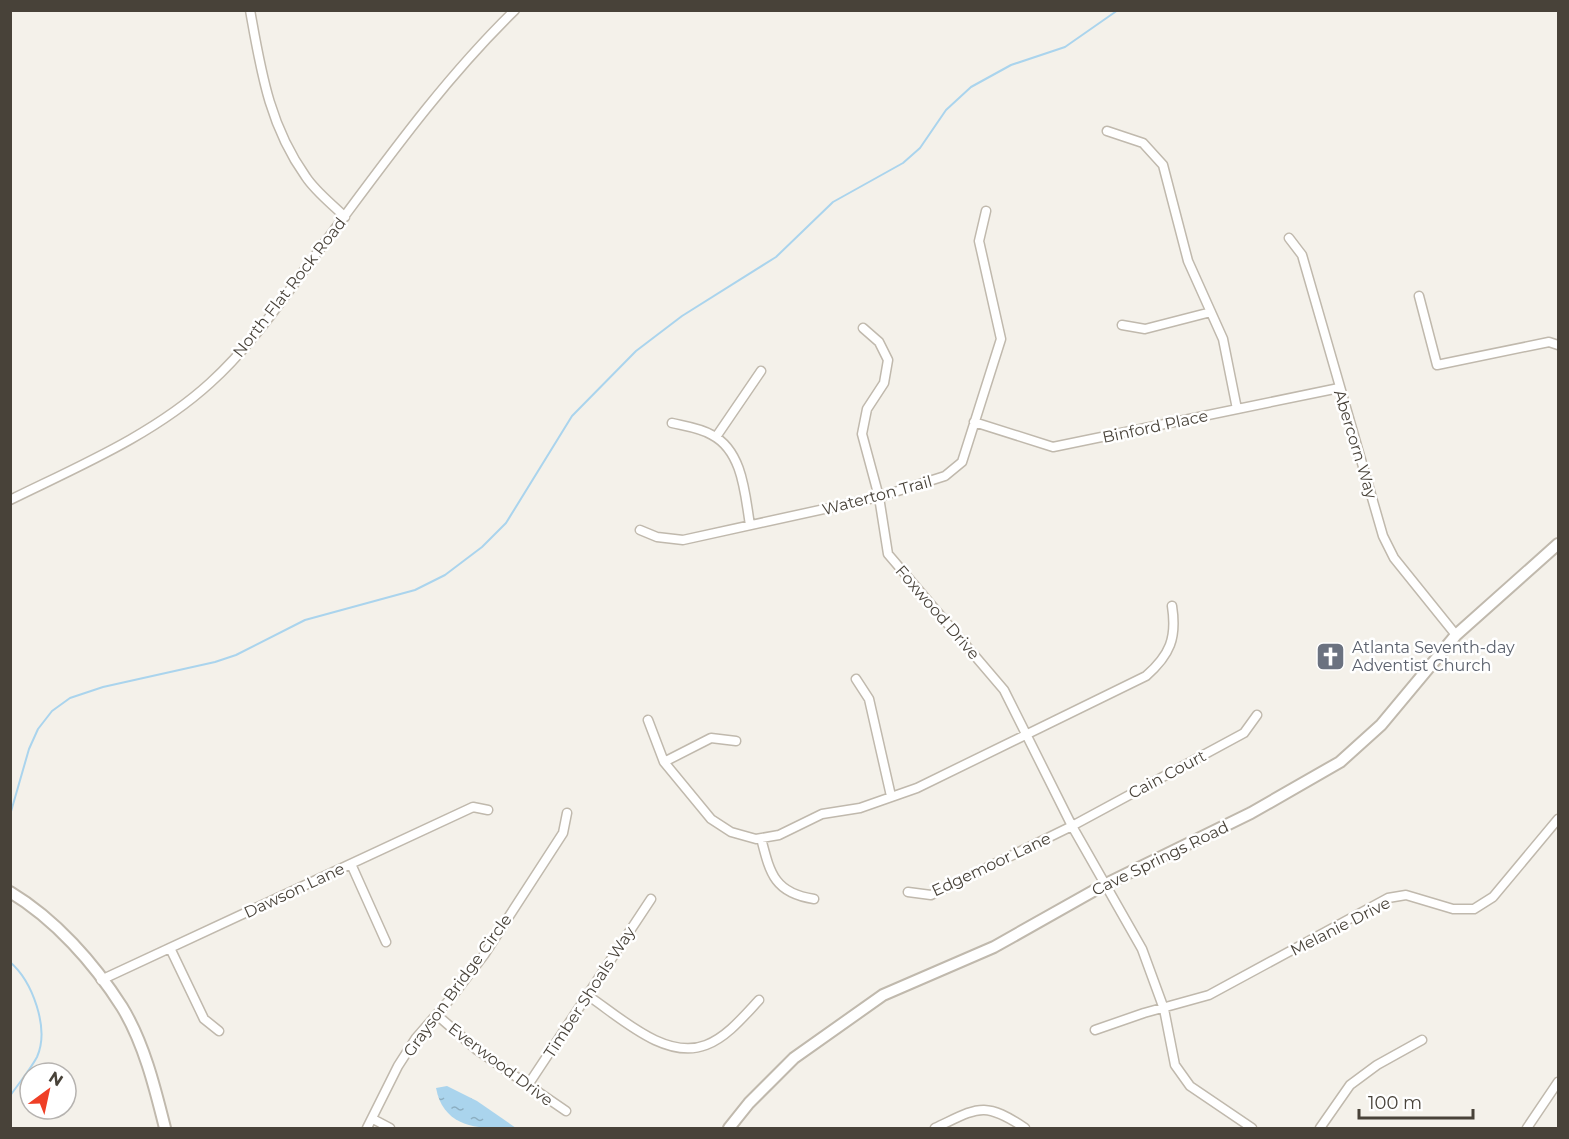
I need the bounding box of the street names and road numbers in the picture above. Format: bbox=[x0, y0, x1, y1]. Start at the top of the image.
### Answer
street label: North Flat Rock Road bbox=[229, 214, 350, 361]
street label: Abercorn Way bbox=[1330, 387, 1381, 501]
street label: Binford Place bbox=[1101, 406, 1210, 447]
street label: Waterton Trail bbox=[820, 472, 934, 519]
street label: Foxwood Drive bbox=[892, 561, 984, 663]
street label: Cain Court bbox=[1125, 746, 1210, 803]
street label: Cave Springs Road bbox=[1089, 817, 1232, 900]
street label: Edgemoor Lane bbox=[929, 829, 1054, 900]
street label: Dawson Lane bbox=[241, 859, 347, 922]
street label: Melanie Drive bbox=[1287, 893, 1393, 960]
street label: Grayson Bridge Circle bbox=[399, 910, 516, 1060]
street label: Timber Shoals Way bbox=[540, 923, 639, 1061]
street label: Everwood Drive bbox=[445, 1019, 557, 1110]

